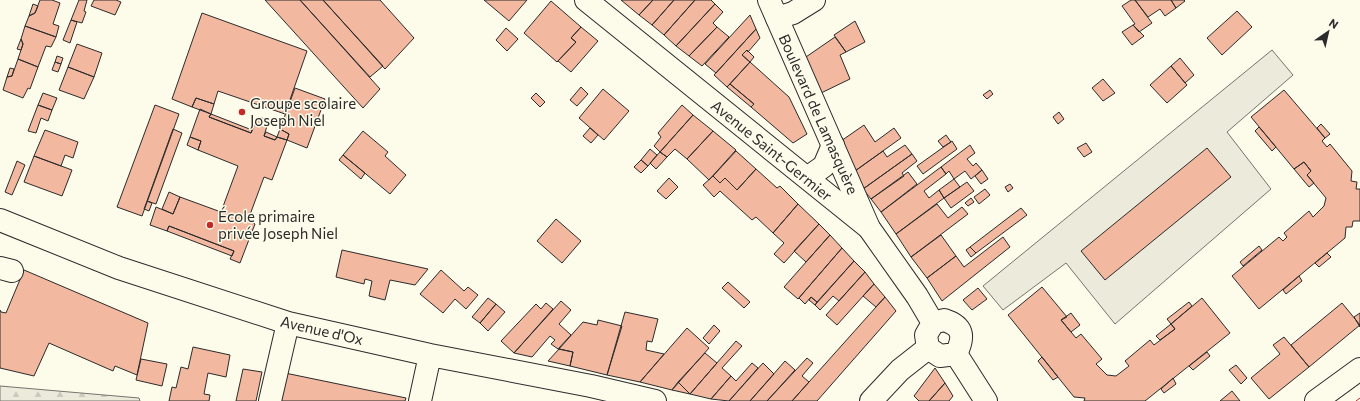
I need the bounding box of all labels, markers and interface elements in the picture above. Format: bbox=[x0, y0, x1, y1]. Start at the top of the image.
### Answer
north arrow bbox=[1308, 12, 1348, 52]
text: N bbox=[1327, 16, 1341, 31]
street label: Boulevard de Lamasquère bbox=[775, 31, 863, 197]
place label: Groupe scolaire Joseph Niel bbox=[250, 94, 356, 129]
street label: Avenue Saint-Germier bbox=[708, 96, 836, 204]
marker: Groupe scolaire Joseph Niel bbox=[237, 107, 247, 117]
place label: École primaire privée Joseph Niel bbox=[218, 206, 338, 242]
marker: École primaire privée Joseph Niel bbox=[205, 220, 215, 230]
street label: Avenue d'Ox bbox=[279, 312, 365, 348]

